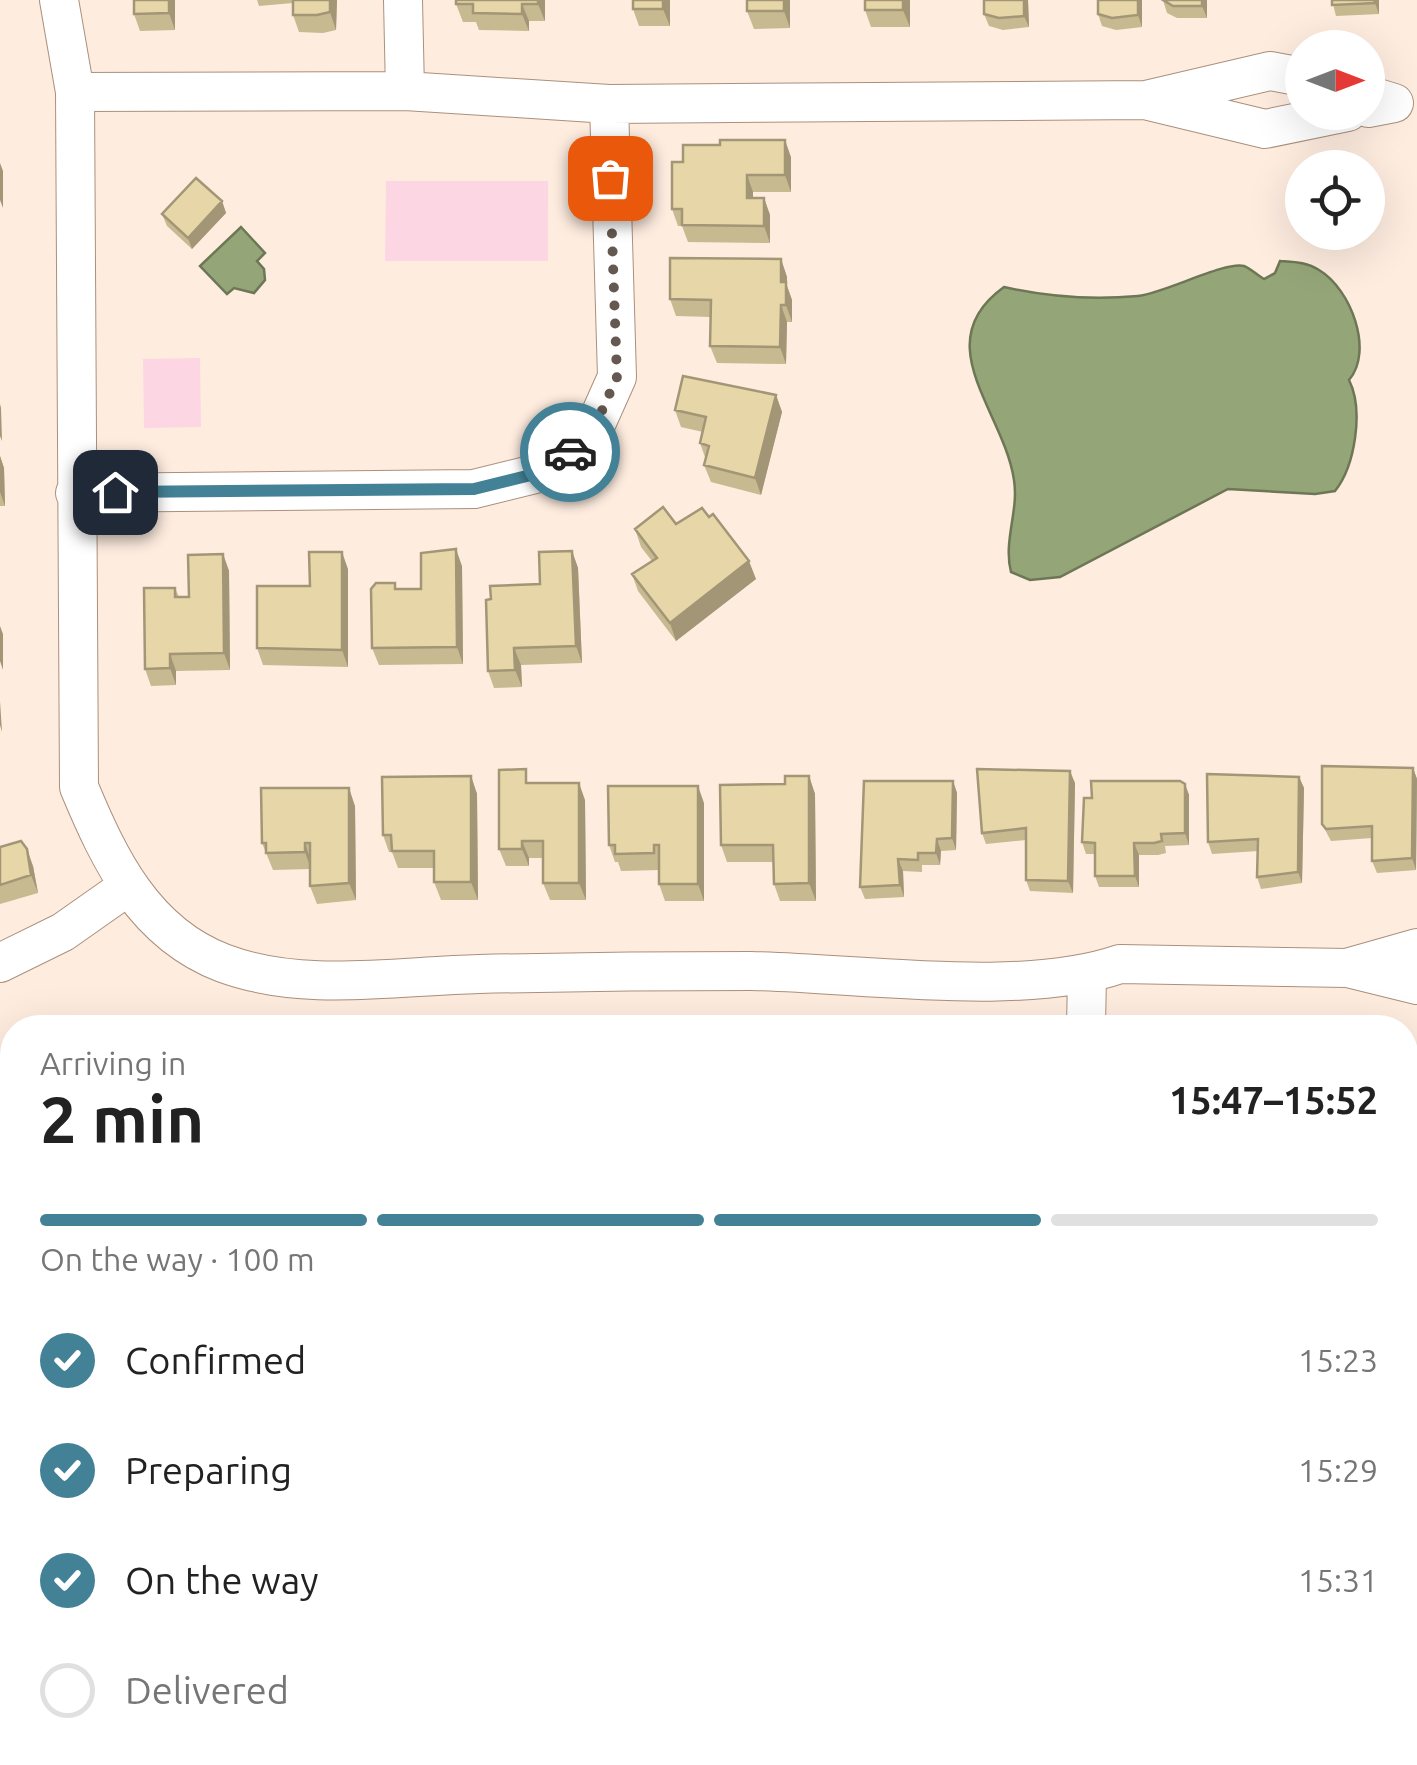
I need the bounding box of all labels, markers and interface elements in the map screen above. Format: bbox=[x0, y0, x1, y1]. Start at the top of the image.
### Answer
north arrow bbox=[1285, 30, 1385, 130]
map controls bbox=[1285, 30, 1385, 250]
pin bbox=[568, 136, 653, 221]
button: locate bbox=[1285, 150, 1385, 250]
icon: bag bbox=[583, 151, 638, 206]
courier bbox=[520, 402, 620, 502]
icon: car bbox=[543, 425, 598, 480]
pin bbox=[73, 450, 158, 535]
icon: home bbox=[88, 465, 143, 520]
text: Arriving in bbox=[40, 1045, 186, 1081]
text: 15:47–15:52 bbox=[1169, 1079, 1378, 1121]
text: 2 min bbox=[40, 1082, 204, 1155]
text: On the way · 100 m bbox=[40, 1241, 315, 1277]
icon: check bbox=[40, 1333, 95, 1388]
text: Confirmed bbox=[125, 1339, 306, 1381]
text: 15:23 bbox=[1298, 1342, 1378, 1378]
icon: check bbox=[40, 1443, 95, 1498]
text: Preparing bbox=[125, 1449, 292, 1491]
text: 15:29 bbox=[1298, 1452, 1378, 1488]
icon: check bbox=[40, 1553, 95, 1608]
text: On the way bbox=[125, 1559, 318, 1601]
text: 15:31 bbox=[1298, 1562, 1378, 1598]
text: Delivered bbox=[125, 1669, 289, 1711]

